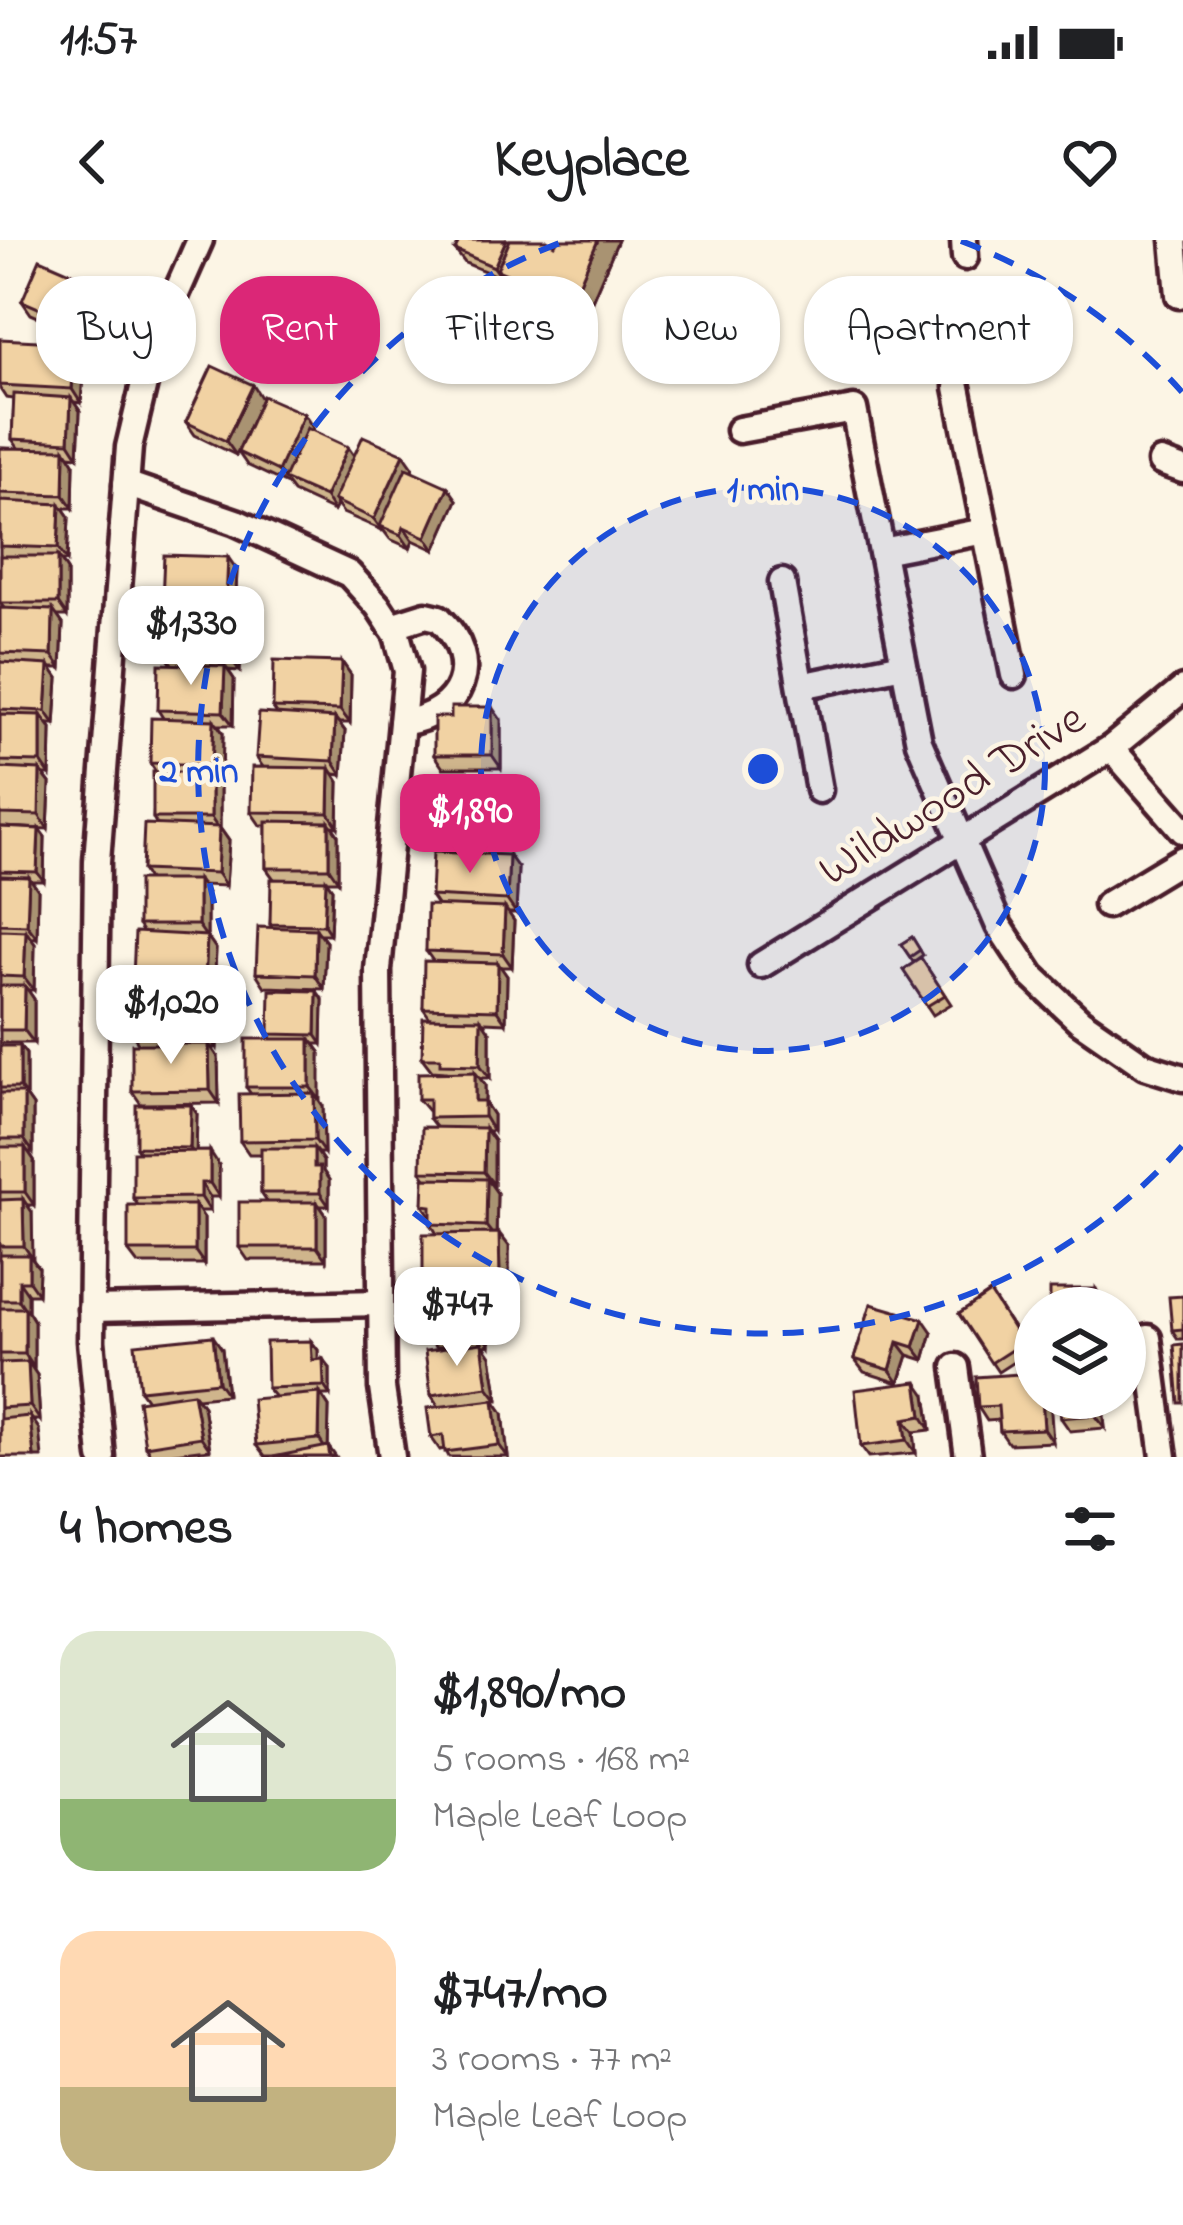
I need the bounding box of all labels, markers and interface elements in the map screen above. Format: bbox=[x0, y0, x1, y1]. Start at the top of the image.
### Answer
text: 11:57 bbox=[60, 9, 137, 75]
text: Keyplace bbox=[494, 123, 689, 201]
icon: back bbox=[60, 129, 126, 195]
icon: heart bbox=[1057, 129, 1123, 195]
chip: Buy bbox=[36, 276, 196, 384]
chip: Rent bbox=[220, 276, 380, 384]
chip: Filters bbox=[404, 276, 598, 384]
chip: New bbox=[622, 276, 780, 384]
chip: Apartment bbox=[804, 276, 1073, 384]
text: 1 min bbox=[727, 465, 799, 518]
pin: $1,330 bbox=[93, 586, 289, 688]
text: $1,330 bbox=[145, 596, 237, 653]
street label: Wildwood Drive bbox=[806, 686, 1101, 906]
text: 2 min bbox=[158, 747, 239, 800]
centre of rings bbox=[742, 748, 784, 790]
pin: $1,890 bbox=[372, 774, 568, 876]
text: $1,890 bbox=[427, 784, 513, 841]
pin: $1,020 bbox=[73, 965, 269, 1067]
text: $1,020 bbox=[123, 975, 219, 1032]
pin: $747 bbox=[386, 1267, 528, 1369]
text: $747 bbox=[421, 1277, 493, 1334]
map controls bbox=[1014, 1287, 1146, 1419]
button: layers bbox=[1014, 1287, 1146, 1419]
text: 4 homes bbox=[60, 1492, 233, 1567]
icon: filters bbox=[1057, 1496, 1123, 1562]
text: $1,890/mo bbox=[432, 1657, 626, 1732]
icon: home bbox=[156, 1679, 300, 1823]
text: 5 rooms · 168 m² bbox=[432, 1732, 690, 1789]
text: Maple Leaf Loop bbox=[432, 1789, 688, 1846]
text: $747/mo bbox=[432, 1957, 608, 2032]
icon: home bbox=[156, 1979, 300, 2123]
text: 3 rooms · 77 m² bbox=[432, 2032, 672, 2089]
text: Maple Leaf Loop bbox=[432, 2089, 688, 2146]

